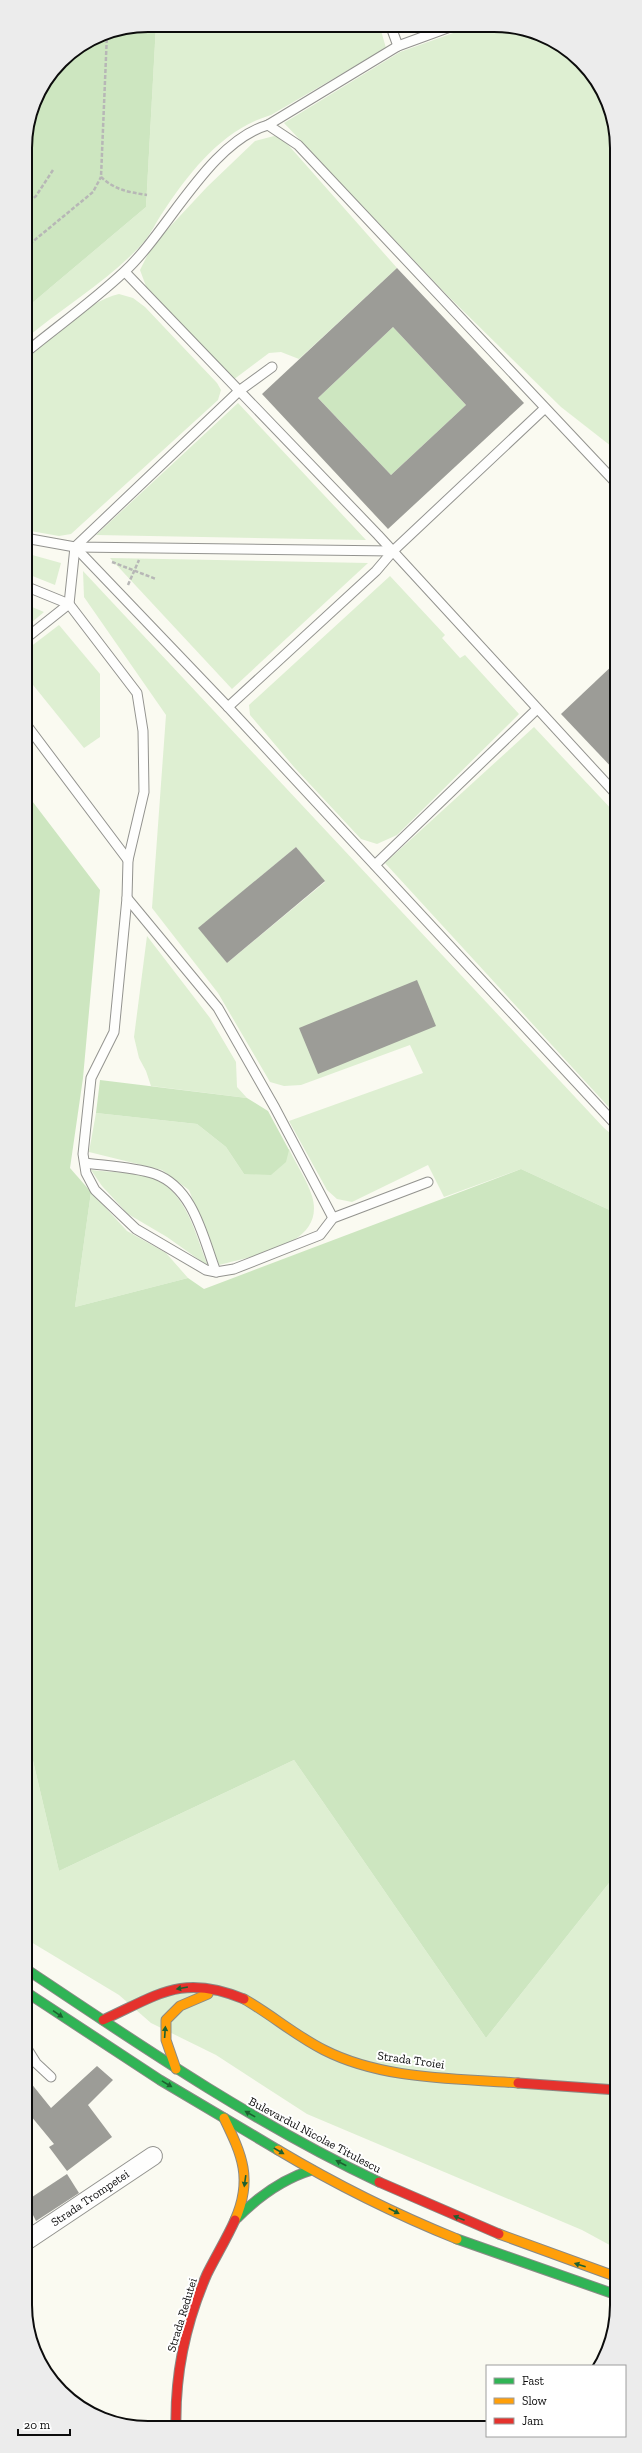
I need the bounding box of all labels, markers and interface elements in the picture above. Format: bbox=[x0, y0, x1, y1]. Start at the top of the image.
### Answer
one-way arrow bbox=[176, 1985, 188, 1991]
one-way arrow bbox=[53, 2010, 63, 2018]
one-way arrow bbox=[162, 2026, 169, 2038]
street label: Strada Troiei bbox=[377, 2048, 446, 2072]
one-way arrow bbox=[161, 2081, 173, 2088]
street label: Bulevardul Nicolae Titulescu bbox=[246, 2094, 384, 2176]
one-way arrow bbox=[244, 2110, 255, 2117]
one-way arrow bbox=[273, 2147, 285, 2154]
one-way arrow bbox=[335, 2160, 347, 2166]
street label: Strada Trompetei bbox=[48, 2166, 132, 2229]
one-way arrow bbox=[242, 2175, 248, 2187]
one-way arrow bbox=[388, 2208, 400, 2214]
one-way arrow bbox=[453, 2215, 464, 2221]
one-way arrow bbox=[573, 2262, 585, 2268]
street label: Strada Redutei bbox=[164, 2276, 200, 2354]
legend bbox=[486, 2365, 626, 2437]
text: Fast bbox=[522, 2374, 545, 2388]
text: Slow bbox=[522, 2394, 548, 2408]
scale bar bbox=[18, 2411, 70, 2437]
text: Jam bbox=[522, 2414, 544, 2428]
text: 20 m bbox=[24, 2418, 51, 2432]

